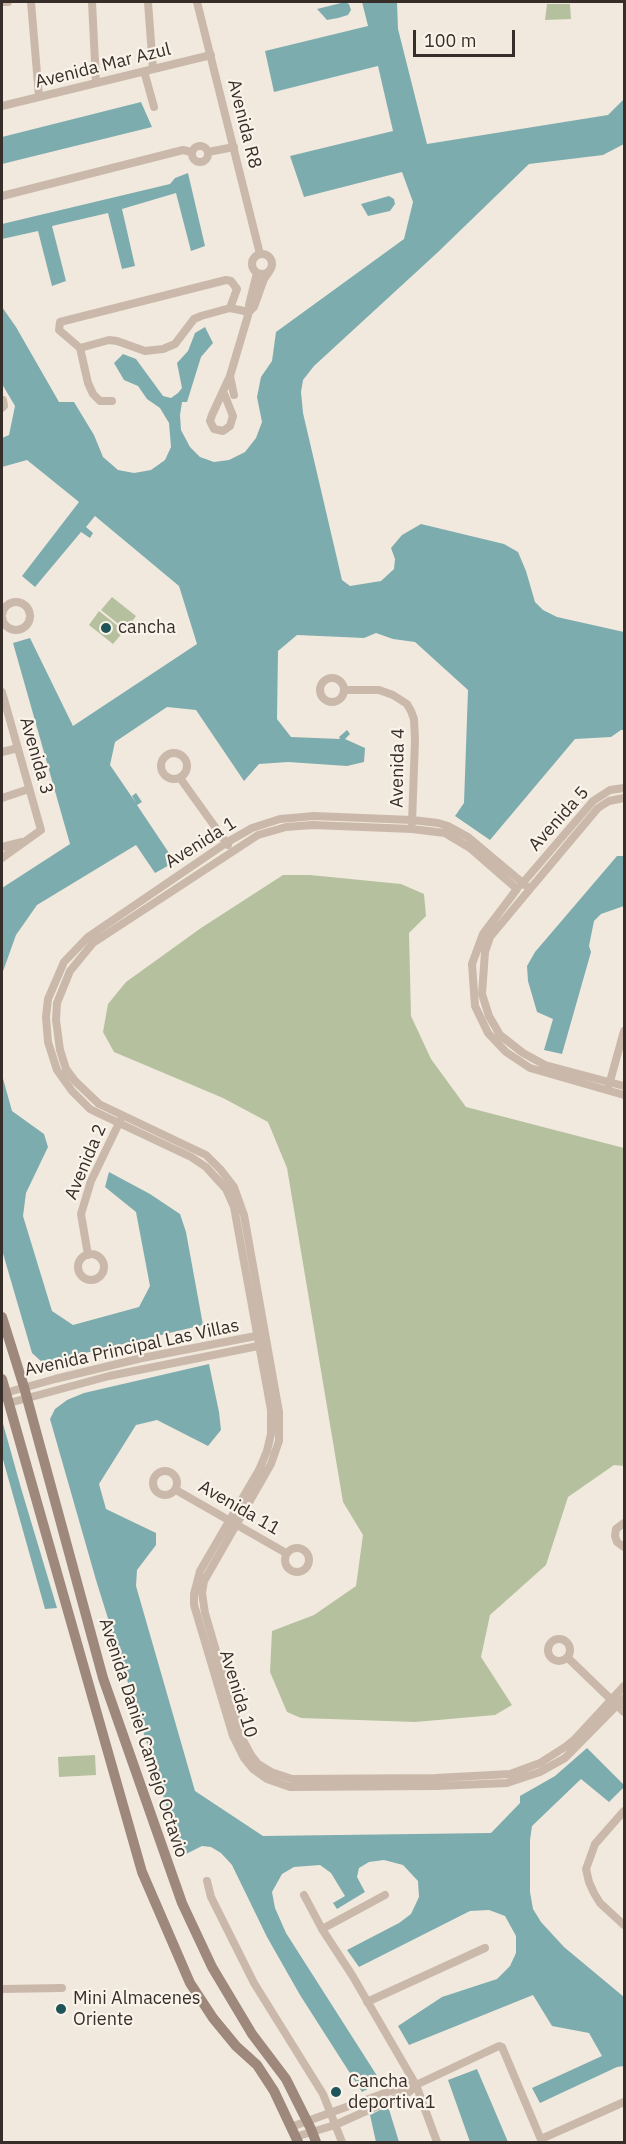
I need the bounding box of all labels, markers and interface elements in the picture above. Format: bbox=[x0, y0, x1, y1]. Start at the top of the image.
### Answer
scale bar bbox=[416, 18, 518, 56]
text: 100 m bbox=[424, 29, 476, 52]
street label: Avenida Mar Azul bbox=[33, 39, 173, 93]
street label: Avenida R8 bbox=[222, 77, 266, 171]
place label: cancha bbox=[118, 617, 176, 639]
marker: cancha bbox=[99, 621, 113, 635]
street label: Avenida 3 bbox=[15, 715, 57, 797]
street label: Avenida 4 bbox=[387, 728, 409, 808]
street label: Avenida 5 bbox=[524, 782, 594, 856]
street label: Avenida 1 bbox=[162, 813, 240, 873]
street label: Avenida 2 bbox=[61, 1121, 111, 1203]
street label: Avenida Principal Las Villas bbox=[23, 1315, 241, 1381]
street label: Avenida 11 bbox=[194, 1476, 284, 1540]
street label: Avenida Daniel Camejo Octavio bbox=[94, 1616, 192, 1860]
street label: Avenida 10 bbox=[214, 1648, 262, 1740]
place label: Mini Almacenes Oriente bbox=[73, 1988, 201, 2030]
marker: Mini Almacenes Oriente bbox=[54, 2002, 68, 2016]
place label: Cancha deportiva1 bbox=[348, 2071, 435, 2114]
marker: Cancha deportiva1 bbox=[329, 2085, 343, 2099]

